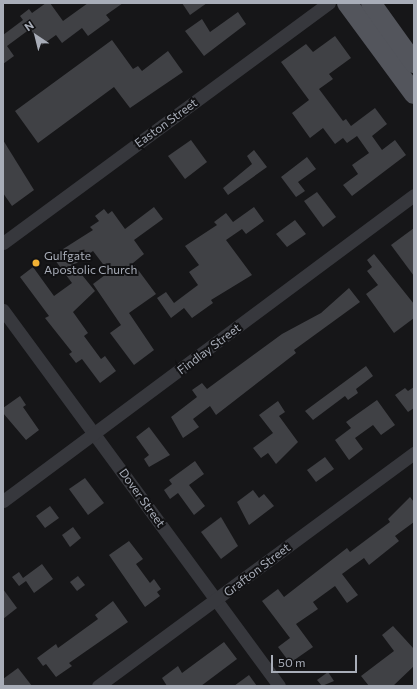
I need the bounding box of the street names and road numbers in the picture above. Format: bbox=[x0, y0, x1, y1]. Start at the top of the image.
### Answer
street label: Easton Street bbox=[132, 95, 200, 151]
street label: Findlay Street bbox=[175, 321, 243, 377]
street label: Dover Street bbox=[116, 466, 168, 530]
street label: Grafton Street bbox=[221, 540, 293, 600]

